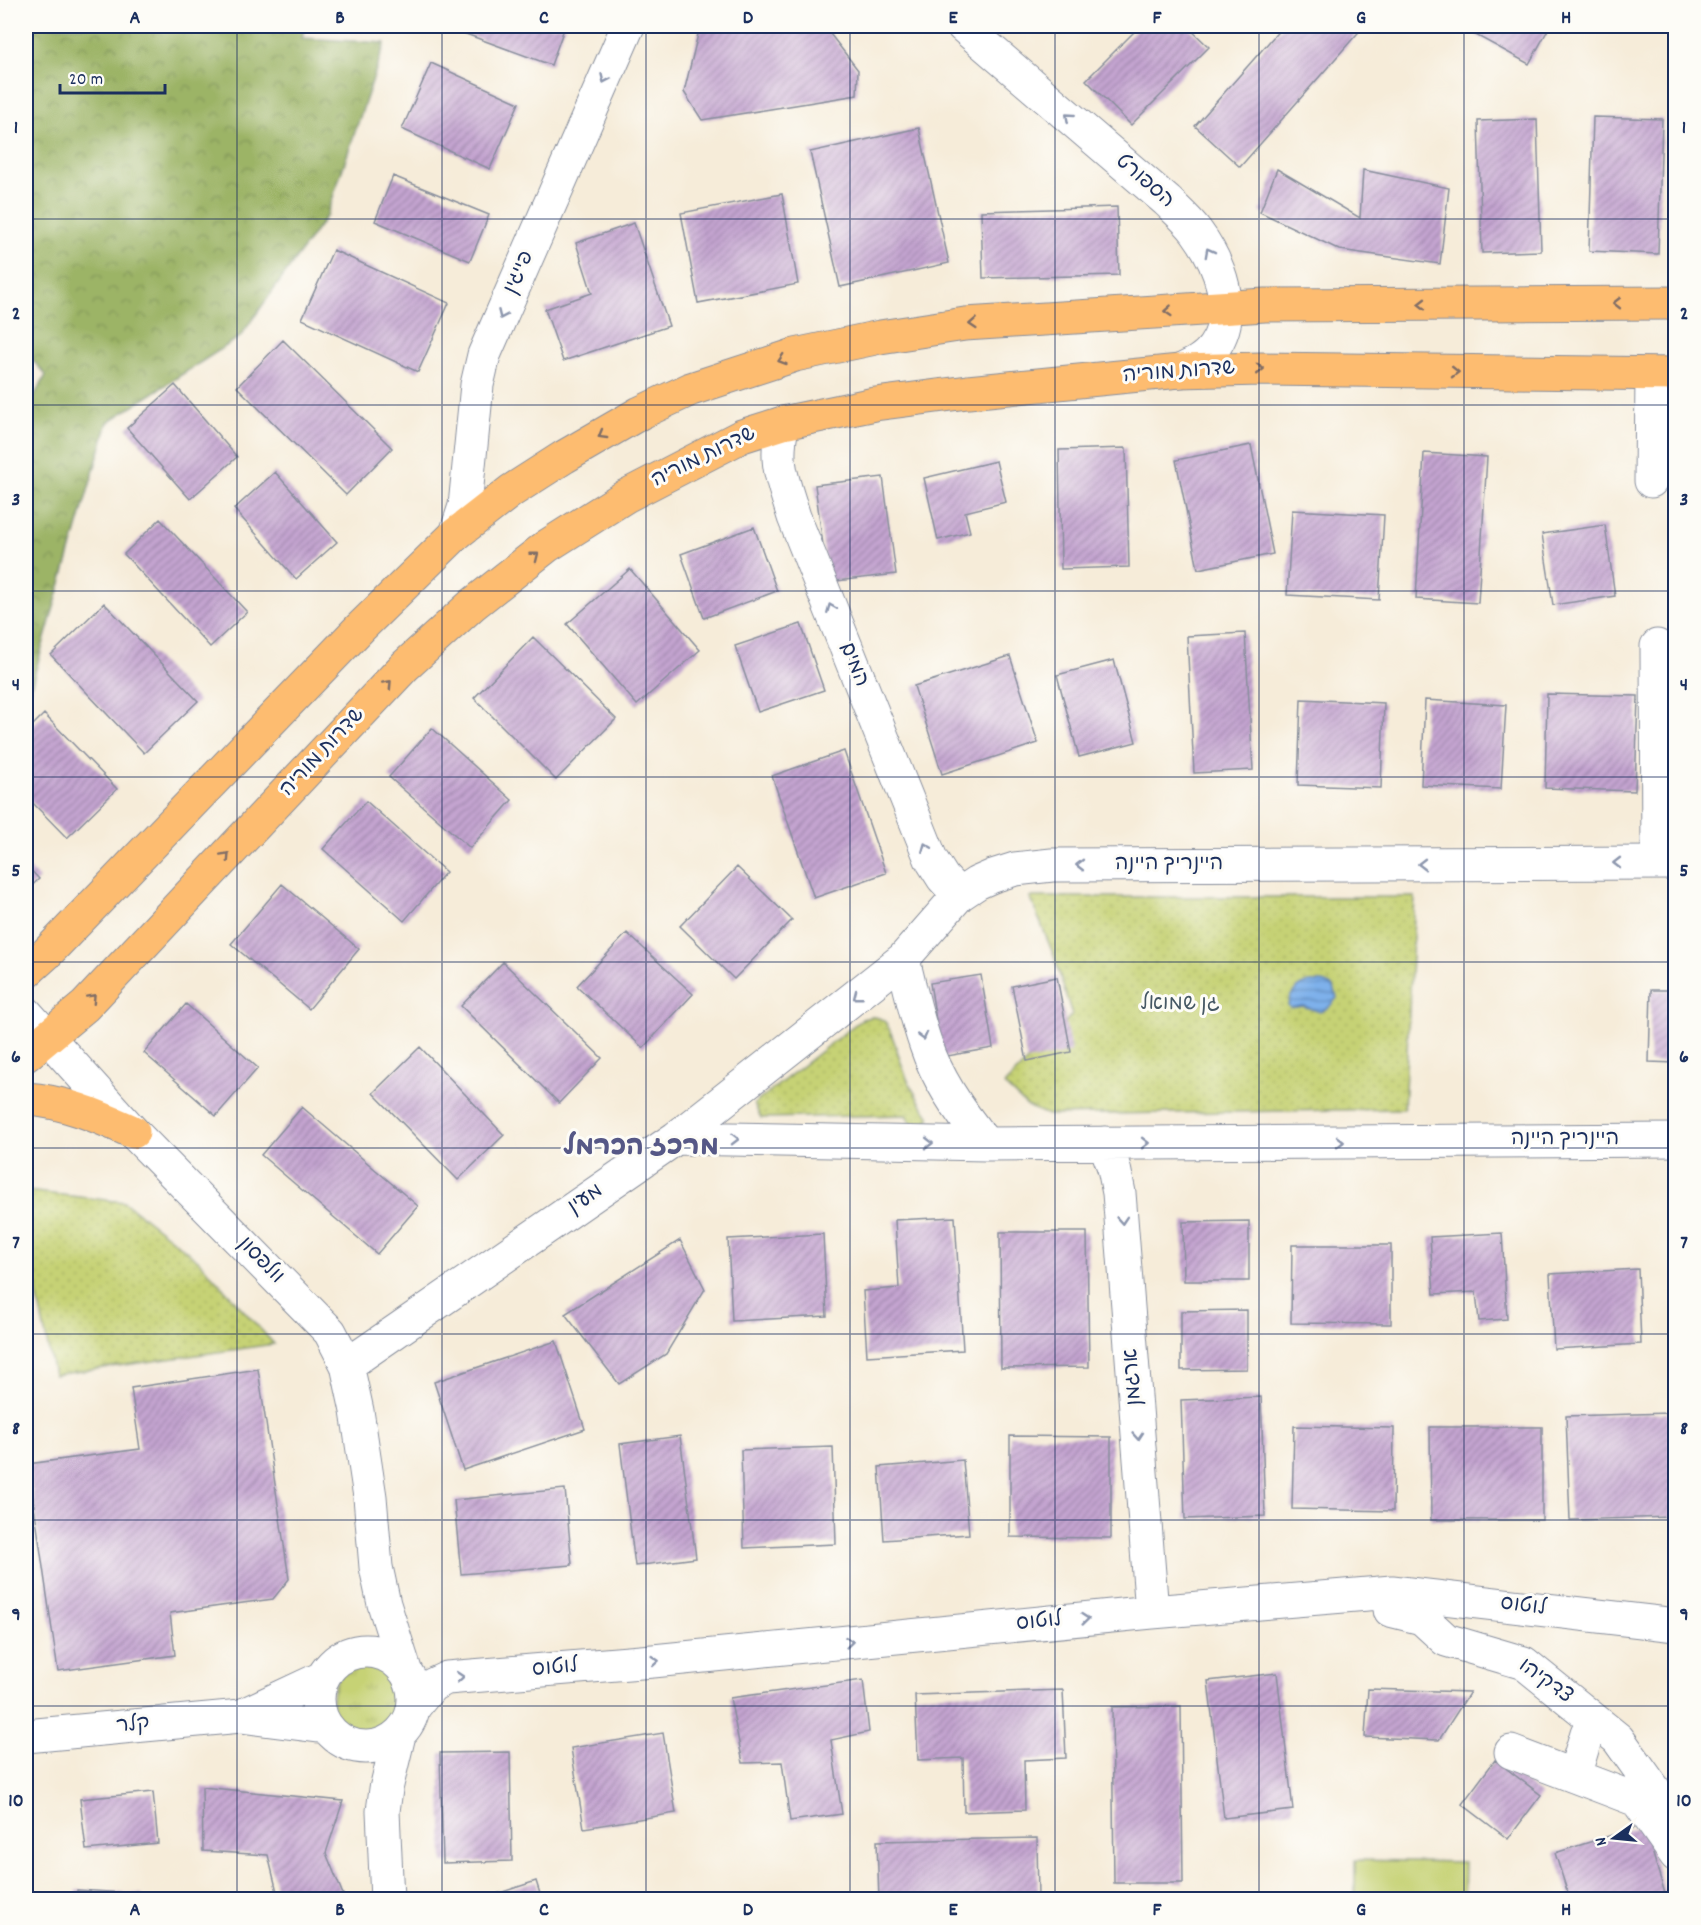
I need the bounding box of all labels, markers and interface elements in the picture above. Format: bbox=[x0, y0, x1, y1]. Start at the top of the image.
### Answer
text: A bbox=[130, 5, 141, 33]
text: B bbox=[335, 5, 345, 33]
text: C bbox=[539, 5, 549, 33]
text: D bbox=[743, 5, 754, 33]
text: E bbox=[948, 5, 958, 33]
text: F bbox=[1153, 5, 1163, 33]
text: G bbox=[1356, 5, 1366, 33]
text: H bbox=[1561, 5, 1571, 33]
scale bar bbox=[60, 57, 165, 95]
text: 20 m bbox=[69, 68, 103, 93]
one-way arrow bbox=[600, 73, 612, 84]
one-way arrow bbox=[1065, 113, 1076, 124]
text: 1 bbox=[14, 115, 18, 143]
text: 1 bbox=[1682, 115, 1686, 143]
street label: הספורט bbox=[1108, 148, 1180, 216]
street label: פייגין bbox=[497, 246, 543, 300]
one-way arrow bbox=[1204, 247, 1216, 258]
one-way arrow bbox=[1613, 297, 1622, 309]
one-way arrow bbox=[1418, 298, 1427, 310]
text: 2 bbox=[12, 301, 20, 329]
text: 2 bbox=[1680, 301, 1688, 329]
one-way arrow bbox=[1163, 304, 1172, 317]
one-way arrow bbox=[497, 309, 509, 320]
one-way arrow bbox=[968, 317, 977, 330]
one-way arrow bbox=[777, 352, 788, 365]
street label: שדרות מוריה bbox=[1122, 354, 1236, 392]
one-way arrow bbox=[1255, 363, 1264, 375]
one-way arrow bbox=[1450, 366, 1459, 378]
street label: שדרות מוריה bbox=[647, 420, 761, 496]
one-way arrow bbox=[598, 428, 608, 439]
text: 3 bbox=[12, 487, 20, 515]
text: 3 bbox=[1680, 487, 1688, 515]
one-way arrow bbox=[528, 552, 539, 563]
one-way arrow bbox=[825, 603, 838, 613]
street label: המים bbox=[831, 638, 875, 692]
text: 4 bbox=[12, 672, 20, 700]
text: 4 bbox=[1680, 672, 1688, 700]
one-way arrow bbox=[381, 680, 392, 690]
street label: שדרות מוריה bbox=[274, 702, 372, 804]
one-way arrow bbox=[921, 843, 933, 854]
street label: היינריך היינה bbox=[1115, 850, 1223, 880]
one-way arrow bbox=[218, 853, 229, 864]
one-way arrow bbox=[1613, 857, 1622, 869]
text: 5 bbox=[11, 858, 21, 886]
one-way arrow bbox=[1418, 858, 1427, 870]
text: 5 bbox=[1679, 858, 1689, 886]
one-way arrow bbox=[1076, 859, 1085, 871]
one-way arrow bbox=[852, 988, 863, 999]
park label: גן שמואל bbox=[1140, 990, 1220, 1020]
one-way arrow bbox=[85, 995, 96, 1005]
one-way arrow bbox=[916, 1031, 929, 1041]
text: 6 bbox=[11, 1044, 21, 1072]
text: 6 bbox=[1679, 1044, 1689, 1072]
street label: היינריך היינה bbox=[1511, 1125, 1619, 1155]
district label: מרכז הכרמל bbox=[563, 1129, 719, 1168]
one-way arrow bbox=[730, 1133, 739, 1145]
one-way arrow bbox=[1336, 1135, 1345, 1148]
one-way arrow bbox=[925, 1136, 934, 1149]
one-way arrow bbox=[1141, 1137, 1150, 1149]
street label: מעין bbox=[562, 1177, 610, 1223]
one-way arrow bbox=[1115, 1216, 1128, 1225]
text: 7 bbox=[12, 1230, 20, 1258]
street label: וולפסון bbox=[230, 1230, 290, 1292]
text: 7 bbox=[1680, 1230, 1688, 1258]
street label: ארגמן bbox=[1117, 1347, 1151, 1407]
text: 8 bbox=[12, 1416, 20, 1444]
text: 8 bbox=[1680, 1416, 1688, 1444]
one-way arrow bbox=[1131, 1431, 1144, 1440]
street label: לוטוס bbox=[1498, 1589, 1548, 1625]
text: 9 bbox=[11, 1602, 21, 1630]
text: 9 bbox=[1679, 1602, 1689, 1630]
street label: לוטוס bbox=[1015, 1606, 1064, 1640]
one-way arrow bbox=[1080, 1613, 1089, 1626]
one-way arrow bbox=[844, 1636, 853, 1649]
street label: לוטוס bbox=[531, 1652, 580, 1686]
street label: צדקיהו bbox=[1512, 1652, 1578, 1712]
one-way arrow bbox=[650, 1655, 659, 1668]
one-way arrow bbox=[456, 1670, 465, 1683]
street label: קלר bbox=[115, 1710, 151, 1742]
text: 10 bbox=[8, 1788, 24, 1816]
text: 10 bbox=[1676, 1788, 1692, 1816]
north arrow bbox=[1584, 1808, 1644, 1868]
text: N bbox=[1590, 1834, 1614, 1848]
text: A bbox=[130, 1897, 141, 1925]
text: B bbox=[335, 1897, 345, 1925]
text: C bbox=[539, 1897, 549, 1925]
text: D bbox=[743, 1897, 754, 1925]
text: E bbox=[948, 1897, 958, 1925]
text: F bbox=[1153, 1897, 1163, 1925]
text: G bbox=[1356, 1897, 1366, 1925]
text: H bbox=[1561, 1897, 1571, 1925]

